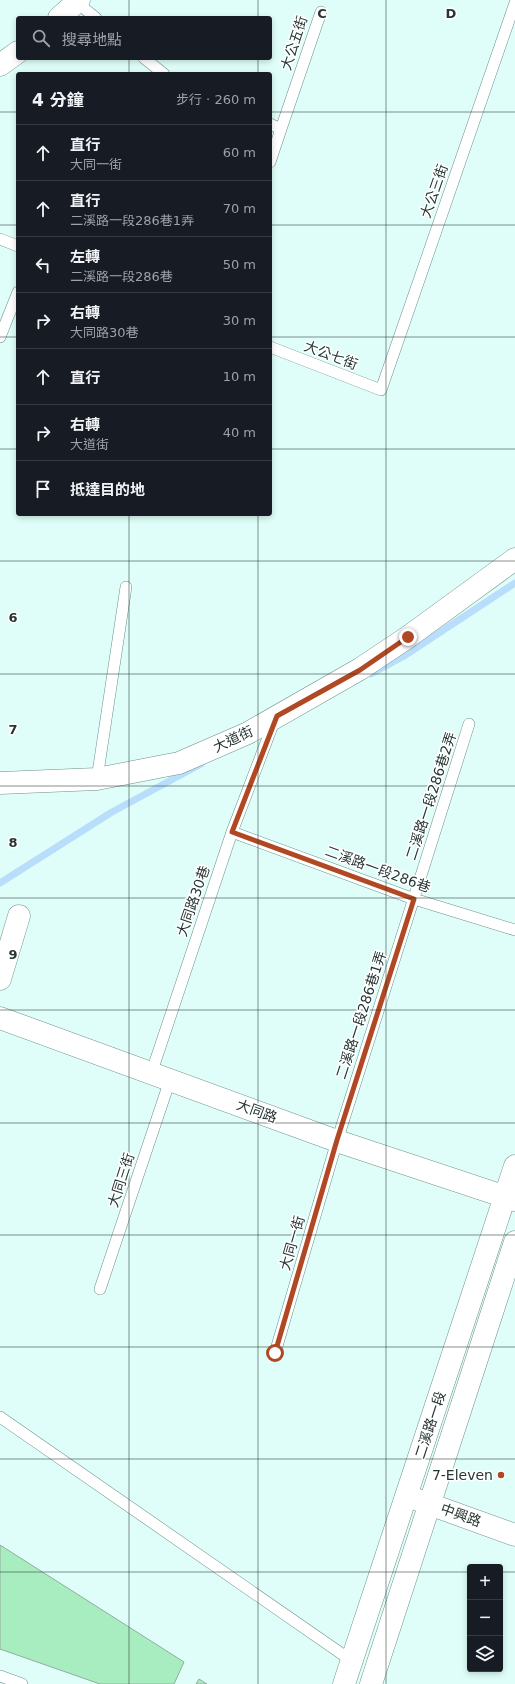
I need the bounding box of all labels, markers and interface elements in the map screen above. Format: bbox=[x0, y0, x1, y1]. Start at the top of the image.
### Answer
text: C bbox=[317, 6, 327, 21]
text: D bbox=[446, 6, 457, 21]
street label: 大公五街 bbox=[278, 14, 310, 72]
search box bbox=[16, 16, 272, 60]
icon: search bbox=[30, 27, 52, 49]
text: 搜尋地點 bbox=[62, 31, 122, 49]
text: 4 分鐘 bbox=[32, 90, 84, 110]
text: 步行 · 260 m bbox=[176, 92, 256, 107]
text: 直行 bbox=[70, 136, 100, 154]
icon: ahead bbox=[32, 142, 54, 164]
text: 60 m bbox=[223, 145, 256, 160]
text: 大同一街 bbox=[70, 157, 122, 172]
street label: 大公三街 bbox=[417, 162, 451, 220]
text: 直行 bbox=[70, 192, 100, 210]
icon: ahead bbox=[32, 198, 54, 220]
text: 70 m bbox=[223, 201, 256, 216]
text: 二溪路一段286巷1弄 bbox=[70, 213, 194, 228]
text: 左轉 bbox=[70, 248, 100, 266]
icon: left bbox=[32, 254, 54, 276]
text: 50 m bbox=[223, 257, 256, 272]
text: 二溪路一段286巷 bbox=[70, 269, 173, 284]
text: 右轉 bbox=[70, 304, 100, 322]
icon: right bbox=[32, 310, 54, 332]
text: 30 m bbox=[223, 313, 256, 328]
text: 大同路30巷 bbox=[70, 325, 139, 340]
street label: 大公七街 bbox=[302, 337, 360, 373]
icon: ahead bbox=[32, 366, 54, 388]
text: 直行 bbox=[70, 369, 100, 387]
text: 10 m bbox=[223, 369, 256, 384]
text: 右轉 bbox=[70, 416, 100, 434]
icon: right bbox=[32, 422, 54, 444]
text: 40 m bbox=[223, 425, 256, 440]
text: 大道街 bbox=[70, 437, 109, 452]
icon: arrive bbox=[32, 478, 54, 500]
text: 抵達目的地 bbox=[70, 481, 145, 499]
text: 6 bbox=[8, 610, 18, 625]
route end bbox=[399, 628, 417, 646]
text: 7 bbox=[8, 722, 18, 737]
street label: 大道街 bbox=[211, 723, 255, 755]
street label: 二溪路一段286巷2弄 bbox=[403, 730, 459, 862]
text: 8 bbox=[8, 835, 18, 850]
street label: 二溪路一段286巷 bbox=[323, 843, 433, 895]
street label: 大同路30巷 bbox=[173, 863, 213, 939]
text: 9 bbox=[8, 947, 18, 962]
street label: 二溪路一段286巷1弄 bbox=[333, 949, 389, 1081]
street label: 大同路 bbox=[235, 1096, 279, 1126]
street label: 大同三街 bbox=[105, 1151, 137, 1209]
street label: 大同一街 bbox=[277, 1214, 307, 1272]
route start bbox=[266, 1344, 284, 1362]
street label: 二溪路一段 bbox=[412, 1389, 448, 1461]
place label: 7-Eleven bbox=[432, 1467, 493, 1483]
marker: 7-Eleven bbox=[496, 1470, 506, 1480]
street label: 中興路 bbox=[439, 1500, 483, 1530]
map controls bbox=[467, 1564, 503, 1672]
button: + bbox=[467, 1564, 503, 1600]
button: − bbox=[467, 1600, 503, 1636]
button: layers bbox=[467, 1636, 503, 1672]

